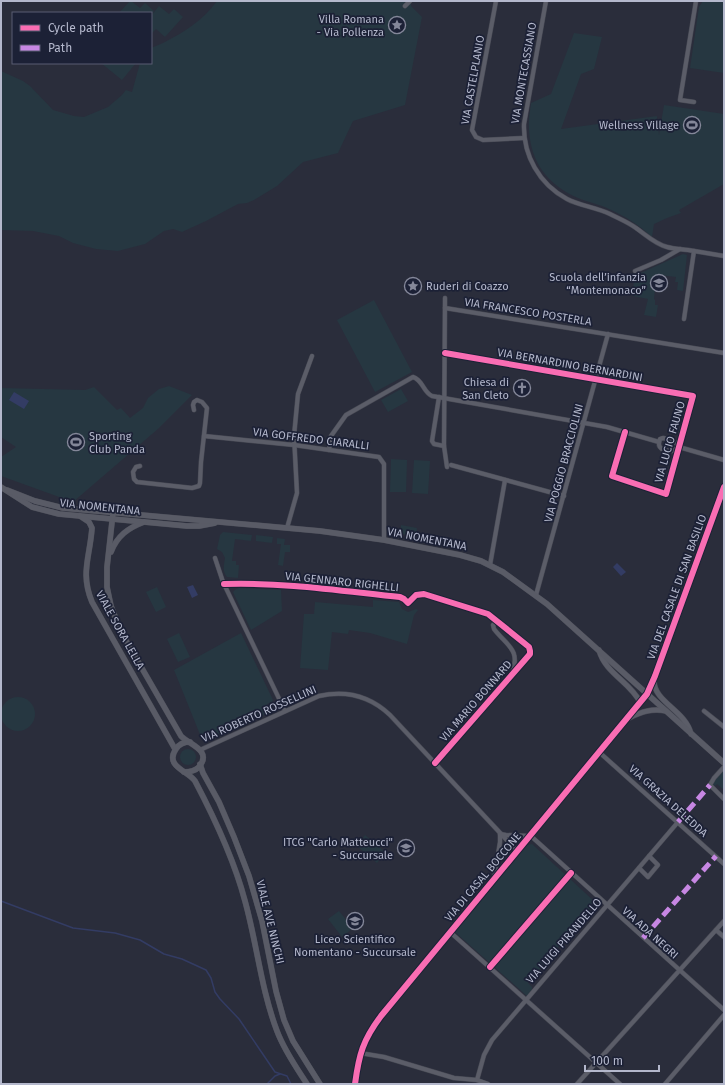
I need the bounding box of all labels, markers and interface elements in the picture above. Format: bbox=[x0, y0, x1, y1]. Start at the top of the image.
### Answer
legend bbox=[12, 12, 152, 64]
place label: Villa Romana - Via Pollenza bbox=[317, 13, 384, 39]
place icon: Villa Romana - Via Pollenza bbox=[387, 15, 407, 35]
text: Cycle path bbox=[48, 21, 104, 35]
street label: VIA MONTECASSIANO bbox=[509, 21, 539, 125]
street label: VIA CASTELPLANIO bbox=[459, 34, 487, 126]
text: Path bbox=[48, 41, 72, 55]
sports icon: Wellness Village bbox=[682, 115, 702, 135]
place label: Wellness Village bbox=[599, 119, 679, 132]
place label: Scuola dell’infanzia “Montemonaco” bbox=[549, 271, 646, 297]
school or university icon: Scuola dell’infanzia “Montemonaco” bbox=[649, 273, 669, 293]
place icon: Ruderi di Coazzo bbox=[403, 276, 423, 296]
place label: Ruderi di Coazzo bbox=[426, 280, 509, 293]
street label: VIA FRANCESCO POSTERLA bbox=[463, 296, 593, 329]
street label: VIA BERNARDINO BERNARDINI bbox=[496, 346, 644, 384]
place label: Chiesa di San Cleto bbox=[462, 376, 509, 402]
church icon: Chiesa di San Cleto bbox=[512, 378, 532, 398]
street label: VIA LUCIO FAUNO bbox=[652, 400, 688, 484]
street label: VIA POGGIO BRACCIOLINI bbox=[542, 402, 586, 524]
street label: VIA GOFFREDO CIARALLI bbox=[252, 425, 370, 453]
place label: Sporting Club Panda bbox=[89, 430, 145, 456]
sports icon: Sporting Club Panda bbox=[66, 432, 86, 452]
street label: VIA NOMENTANA bbox=[59, 496, 142, 518]
street label: VIA DEL CASALE DI SAN BASILIO bbox=[645, 513, 709, 661]
street label: VIA NOMENTANA bbox=[386, 525, 469, 553]
street label: VIA GENNARO RIGHELLI bbox=[285, 570, 399, 594]
street label: VIALE SORA LELLA bbox=[93, 588, 147, 672]
street label: VIA MARIO BONNARD bbox=[437, 658, 515, 744]
street label: VIA ROBERTO ROSSELLINI bbox=[200, 683, 318, 745]
street label: VIA GRAZIA DELEDDA bbox=[626, 762, 711, 840]
street label: VIA DI CASAL BOCCONE bbox=[442, 830, 524, 924]
place label: ITCG "Carlo Matteucci" - Succursale bbox=[283, 836, 393, 862]
school or university icon: ITCG "Carlo Matteucci" - Succursale bbox=[396, 838, 416, 858]
street label: VIALE AVE NINCHI bbox=[253, 879, 287, 965]
street label: VIA LUIGI PIRANDELLO bbox=[523, 896, 605, 986]
street label: VIA ADA NEGRI bbox=[619, 904, 681, 962]
school or university icon: Liceo Scientifico Nomentano - Succursale bbox=[345, 911, 365, 931]
place label: Liceo Scientifico Nomentano - Succursale bbox=[294, 933, 416, 959]
scale bar bbox=[585, 1047, 659, 1073]
text: 100 m bbox=[591, 1054, 623, 1068]

